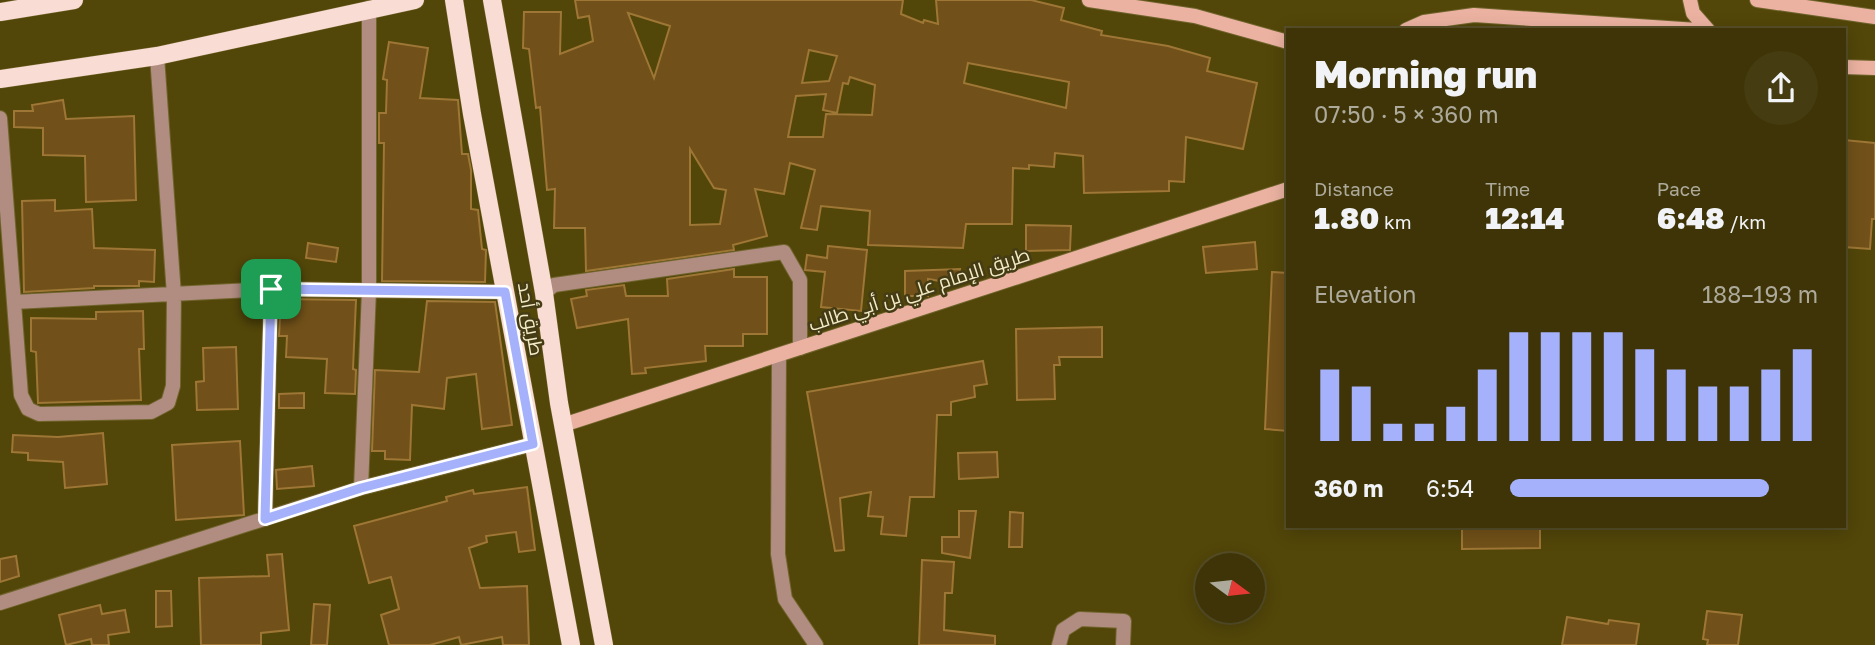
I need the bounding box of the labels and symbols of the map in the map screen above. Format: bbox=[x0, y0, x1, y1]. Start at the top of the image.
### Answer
street label: طريق الإمام علي بن أبي طالب bbox=[805, 242, 1034, 339]
pin bbox=[241, 259, 301, 319]
street label: طريق أحد bbox=[512, 280, 549, 358]
north arrow bbox=[1195, 553, 1265, 623]

